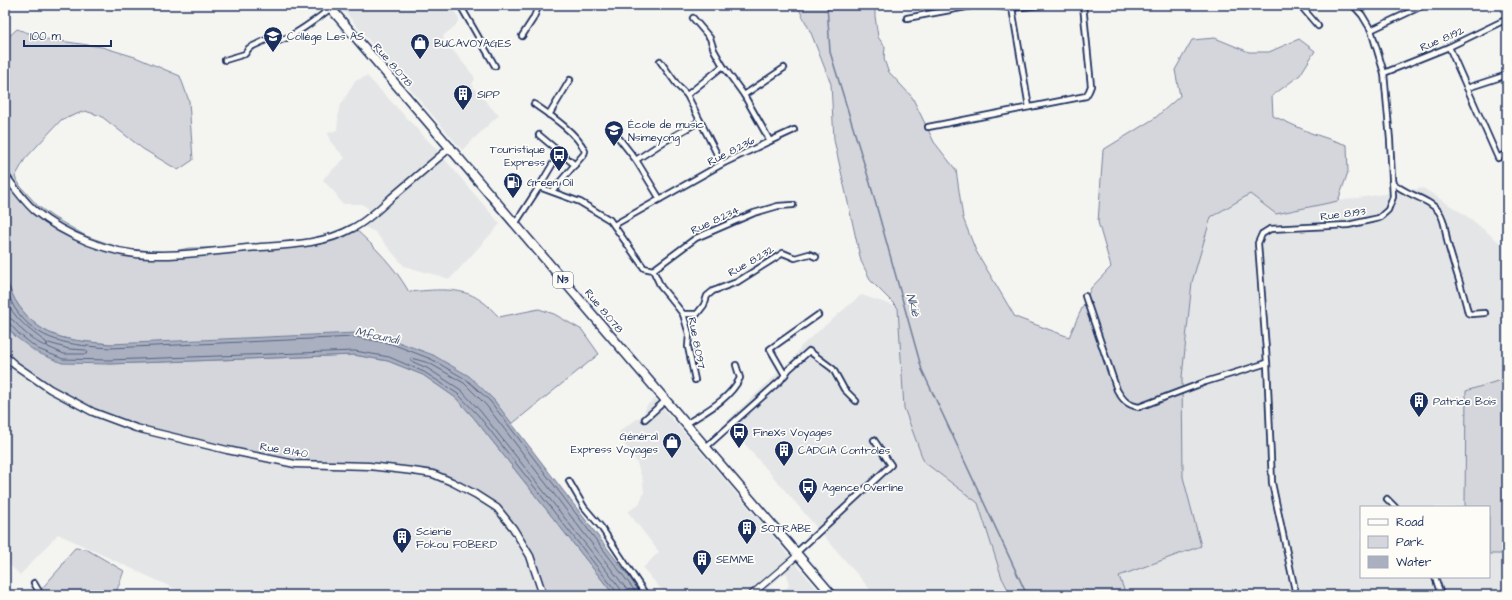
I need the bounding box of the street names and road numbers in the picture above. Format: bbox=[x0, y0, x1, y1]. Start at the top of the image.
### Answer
street label: Rue 8.192 bbox=[1418, 23, 1467, 55]
street label: Rue 8.078 bbox=[370, 40, 416, 90]
street label: Rue 8.236 bbox=[705, 133, 757, 169]
street label: Rue 8.234 bbox=[688, 202, 742, 238]
street label: Rue 8.193 bbox=[1319, 204, 1367, 224]
street label: Rue 8.232 bbox=[725, 241, 777, 280]
road number: N3 bbox=[553, 272, 573, 288]
street label: Rue 8.078 bbox=[581, 286, 627, 336]
street label: Rue 8.097 bbox=[685, 316, 709, 370]
street label: Rue 8.140 bbox=[259, 439, 309, 461]

